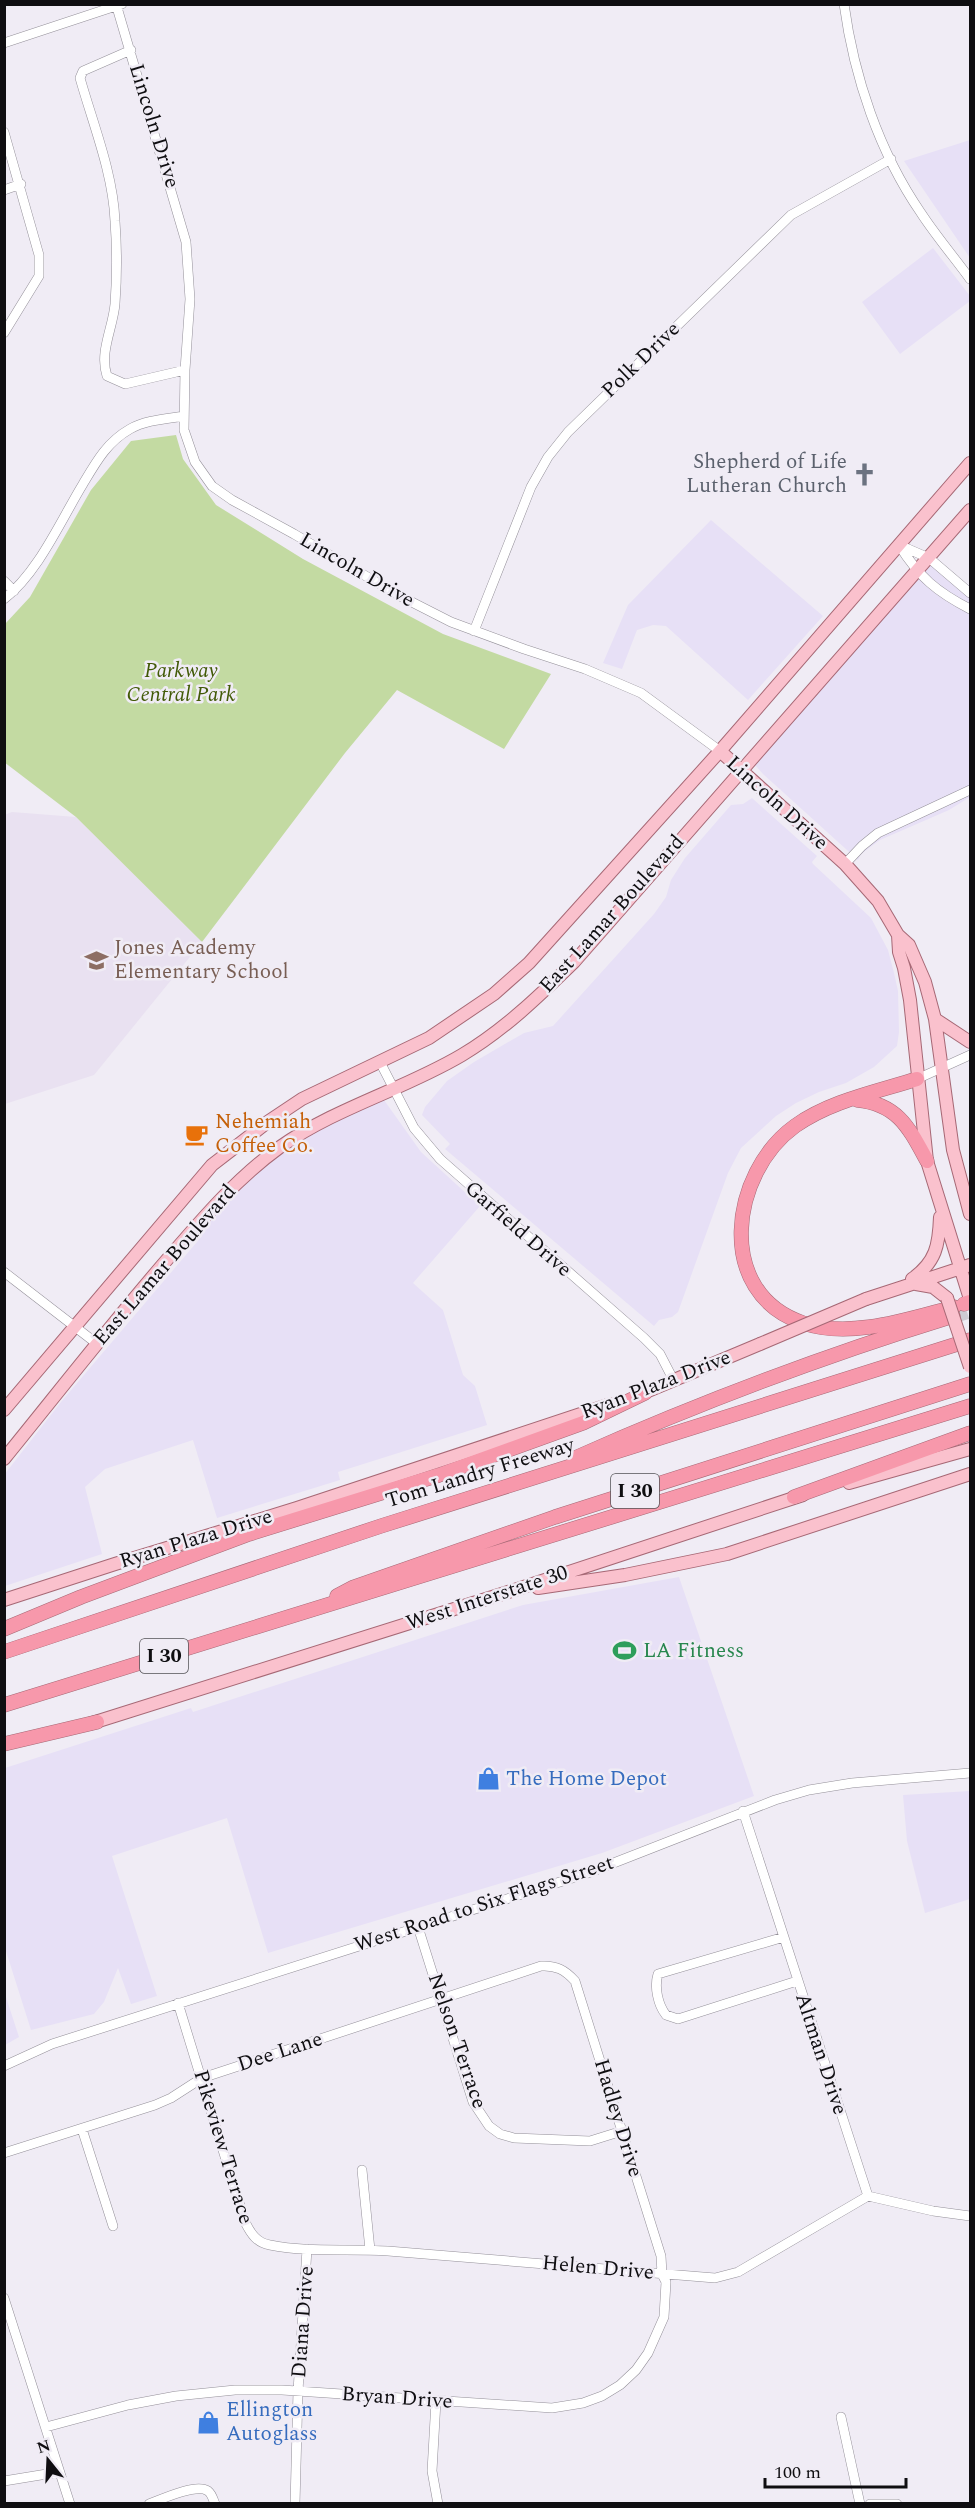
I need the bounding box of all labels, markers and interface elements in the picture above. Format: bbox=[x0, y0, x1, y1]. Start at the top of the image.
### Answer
street label: Lincoln Drive bbox=[120, 60, 188, 192]
street label: Polk Drive bbox=[594, 314, 688, 406]
place label: Shepherd of Life Lutheran Church bbox=[686, 446, 847, 502]
church icon: Shepherd of Life Lutheran Church bbox=[852, 461, 878, 487]
street label: Lincoln Drive bbox=[293, 524, 421, 616]
park label: Parkway Central Park bbox=[126, 655, 236, 711]
street label: Lincoln Drive bbox=[719, 748, 835, 858]
street label: East Lamar Boulevard bbox=[532, 827, 692, 1001]
place label: Jones Academy Elementary School bbox=[114, 932, 289, 988]
school or university icon: Jones Academy Elementary School bbox=[83, 947, 109, 973]
place label: Nehemiah Coffee Co. bbox=[215, 1106, 313, 1162]
cafe icon: Nehemiah Coffee Co. bbox=[184, 1121, 210, 1147]
street label: Garfield Drive bbox=[457, 1173, 579, 1285]
street label: East Lamar Boulevard bbox=[86, 1177, 244, 1353]
street label: Ryan Plaza Drive bbox=[576, 1342, 736, 1428]
street label: Tom Landry Freeway bbox=[382, 1429, 579, 1517]
road number: I 30 bbox=[611, 1474, 659, 1508]
street label: Ryan Plaza Drive bbox=[116, 1501, 276, 1577]
street label: West Interstate 30 bbox=[402, 1557, 572, 1639]
place label: LA Fitness bbox=[643, 1635, 744, 1667]
sports icon: LA Fitness bbox=[612, 1638, 638, 1664]
road number: I 30 bbox=[140, 1639, 188, 1673]
place label: The Home Depot bbox=[506, 1763, 667, 1795]
shop icon: The Home Depot bbox=[475, 1766, 501, 1792]
street label: West Road to Six Flags Street bbox=[350, 1847, 618, 1961]
street label: Nelson Terrace bbox=[419, 1969, 495, 2113]
street label: Altman Drive bbox=[786, 1989, 856, 2119]
street label: Dee Lane bbox=[233, 2023, 327, 2081]
street label: Hadley Drive bbox=[585, 2055, 651, 2181]
street label: Pikeview Terrace bbox=[184, 2066, 262, 2228]
street label: Helen Drive bbox=[541, 2247, 655, 2289]
street label: Diana Drive bbox=[283, 2265, 323, 2379]
street label: Bryan Drive bbox=[340, 2378, 454, 2418]
place label: Ellington Autoglass bbox=[226, 2394, 318, 2450]
shop icon: Ellington Autoglass bbox=[195, 2409, 221, 2435]
north arrow bbox=[18, 2430, 78, 2490]
text: N bbox=[34, 2433, 54, 2460]
scale bar bbox=[765, 2451, 906, 2489]
text: 100 m bbox=[774, 2459, 821, 2486]

